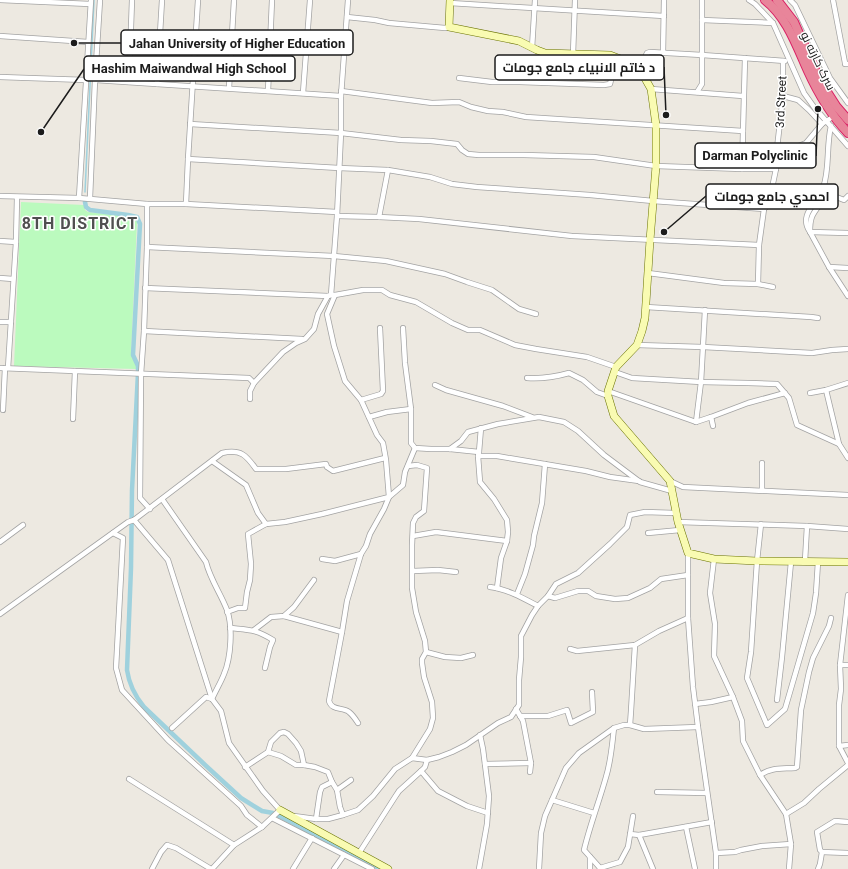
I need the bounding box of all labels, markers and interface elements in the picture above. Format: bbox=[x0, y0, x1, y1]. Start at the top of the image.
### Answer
callout: Jahan University of Higher Education bbox=[121, 30, 353, 55]
street label: سرک کارته نو bbox=[798, 30, 838, 92]
text: Jahan University of Higher Education bbox=[129, 36, 345, 51]
callout: د خاتم الانبیاء جامع جومات bbox=[495, 55, 664, 80]
callout: Hashim Maiwandwal High School bbox=[84, 56, 295, 81]
text: د خاتم الانبیاء جامع جومات bbox=[503, 60, 655, 77]
text: Hashim Maiwandwal High School bbox=[92, 61, 286, 76]
street label: 3rd Street bbox=[773, 76, 789, 128]
callout: Darman Polyclinic bbox=[695, 143, 816, 168]
text: Darman Polyclinic bbox=[702, 148, 808, 163]
callout: احمدي جامع جومات bbox=[706, 184, 838, 209]
text: احمدي جامع جومات bbox=[714, 189, 830, 208]
district label: 8TH DISTRICT bbox=[22, 214, 138, 233]

